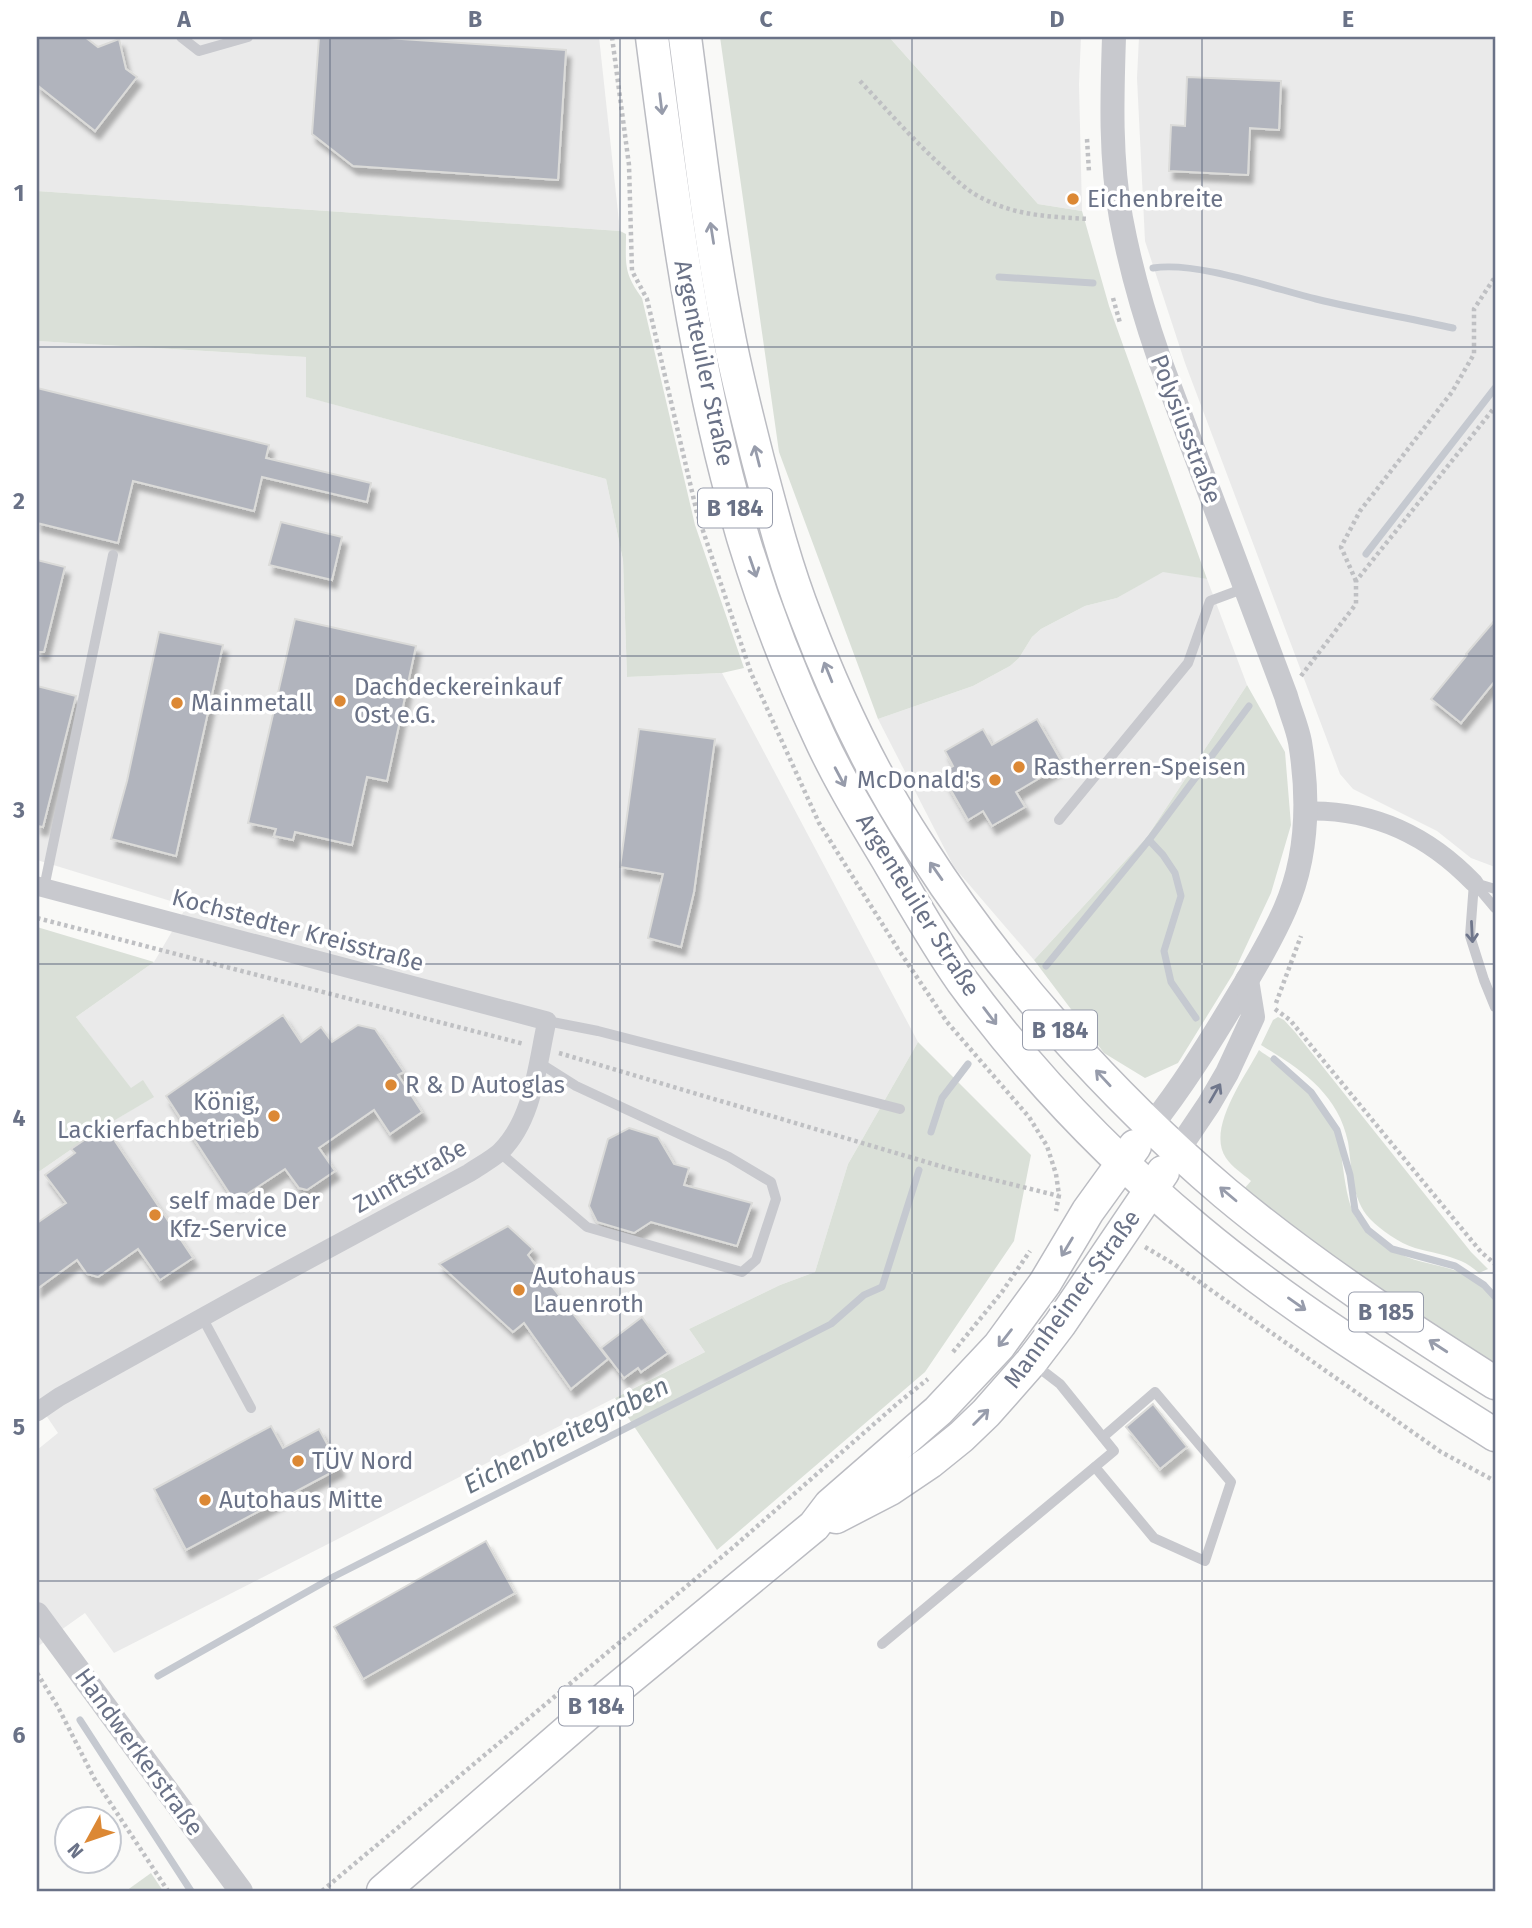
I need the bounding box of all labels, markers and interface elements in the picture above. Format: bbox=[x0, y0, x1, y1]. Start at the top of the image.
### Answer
text: A bbox=[176, 5, 191, 33]
text: B bbox=[468, 5, 482, 33]
text: C bbox=[759, 5, 773, 33]
text: D bbox=[1050, 5, 1065, 33]
text: E bbox=[1342, 5, 1354, 33]
one-way arrow bbox=[654, 93, 667, 115]
text: 1 bbox=[14, 179, 24, 207]
place label: Eichenbreite bbox=[1087, 185, 1223, 213]
marker: Eichenbreite bbox=[1065, 191, 1081, 207]
one-way arrow bbox=[705, 222, 718, 245]
street label: Argenteuiler Straße bbox=[668, 257, 740, 469]
street label: Polysiusstraße bbox=[1145, 351, 1227, 507]
one-way arrow bbox=[750, 445, 763, 468]
text: 2 bbox=[13, 487, 25, 515]
road number: B 184 bbox=[698, 488, 772, 528]
one-way arrow bbox=[747, 556, 760, 578]
one-way arrow bbox=[821, 662, 834, 683]
place label: Dachdeckereinkauf Ost e.G. bbox=[354, 673, 563, 729]
place label: Mainmetall bbox=[191, 689, 313, 717]
marker: Dachdeckereinkauf Ost e.G. bbox=[332, 693, 348, 709]
marker: Mainmetall bbox=[169, 695, 185, 711]
place label: Rastherren-Speisen bbox=[1033, 753, 1246, 781]
marker: Rastherren-Speisen bbox=[1011, 759, 1027, 775]
one-way arrow bbox=[834, 766, 848, 787]
place label: McDonald's bbox=[857, 766, 981, 794]
marker: McDonald's bbox=[987, 772, 1003, 788]
text: 3 bbox=[12, 796, 25, 824]
street label: Argenteuiler Straße bbox=[850, 808, 986, 1002]
one-way arrow bbox=[929, 862, 943, 881]
street label: Kochstedter Kreisstraße bbox=[169, 883, 427, 977]
one-way arrow bbox=[1465, 920, 1478, 943]
one-way arrow bbox=[982, 1006, 997, 1025]
road number: B 184 bbox=[1023, 1010, 1097, 1050]
one-way arrow bbox=[1095, 1070, 1112, 1087]
place label: R & D Autoglas bbox=[405, 1071, 565, 1099]
marker: R & D Autoglas bbox=[383, 1077, 399, 1093]
one-way arrow bbox=[1208, 1084, 1222, 1104]
place label: König, Lackierfachbetrieb bbox=[57, 1088, 260, 1144]
text: 4 bbox=[13, 1104, 26, 1132]
marker: König, Lackierfachbetrieb bbox=[266, 1108, 282, 1124]
street label: Zunftstraße bbox=[348, 1133, 472, 1219]
one-way arrow bbox=[1219, 1186, 1237, 1202]
place label: self made Der Kfz-Service bbox=[169, 1187, 321, 1243]
street label: Mannheimer Straße bbox=[998, 1204, 1146, 1394]
marker: self made Der Kfz-Service bbox=[147, 1207, 163, 1223]
one-way arrow bbox=[1059, 1236, 1073, 1256]
place label: Autohaus Lauenroth bbox=[533, 1262, 644, 1318]
marker: Autohaus Lauenroth bbox=[511, 1282, 527, 1298]
road number: B 185 bbox=[1349, 1292, 1423, 1331]
one-way arrow bbox=[1287, 1297, 1306, 1312]
one-way arrow bbox=[998, 1328, 1013, 1346]
one-way arrow bbox=[1429, 1339, 1448, 1353]
water label: Eichenbreitegraben bbox=[458, 1370, 674, 1501]
one-way arrow bbox=[972, 1409, 989, 1426]
text: 5 bbox=[13, 1413, 25, 1441]
place label: TÜV Nord bbox=[312, 1447, 413, 1475]
marker: TÜV Nord bbox=[290, 1453, 306, 1469]
place label: Autohaus Mitte bbox=[219, 1486, 383, 1514]
marker: Autohaus Mitte bbox=[197, 1492, 213, 1508]
street label: Handwerkerstraße bbox=[69, 1663, 209, 1841]
road number: B 184 bbox=[559, 1686, 633, 1726]
text: 6 bbox=[13, 1721, 26, 1749]
north arrow bbox=[52, 1806, 122, 1876]
text: N bbox=[62, 1838, 88, 1863]

